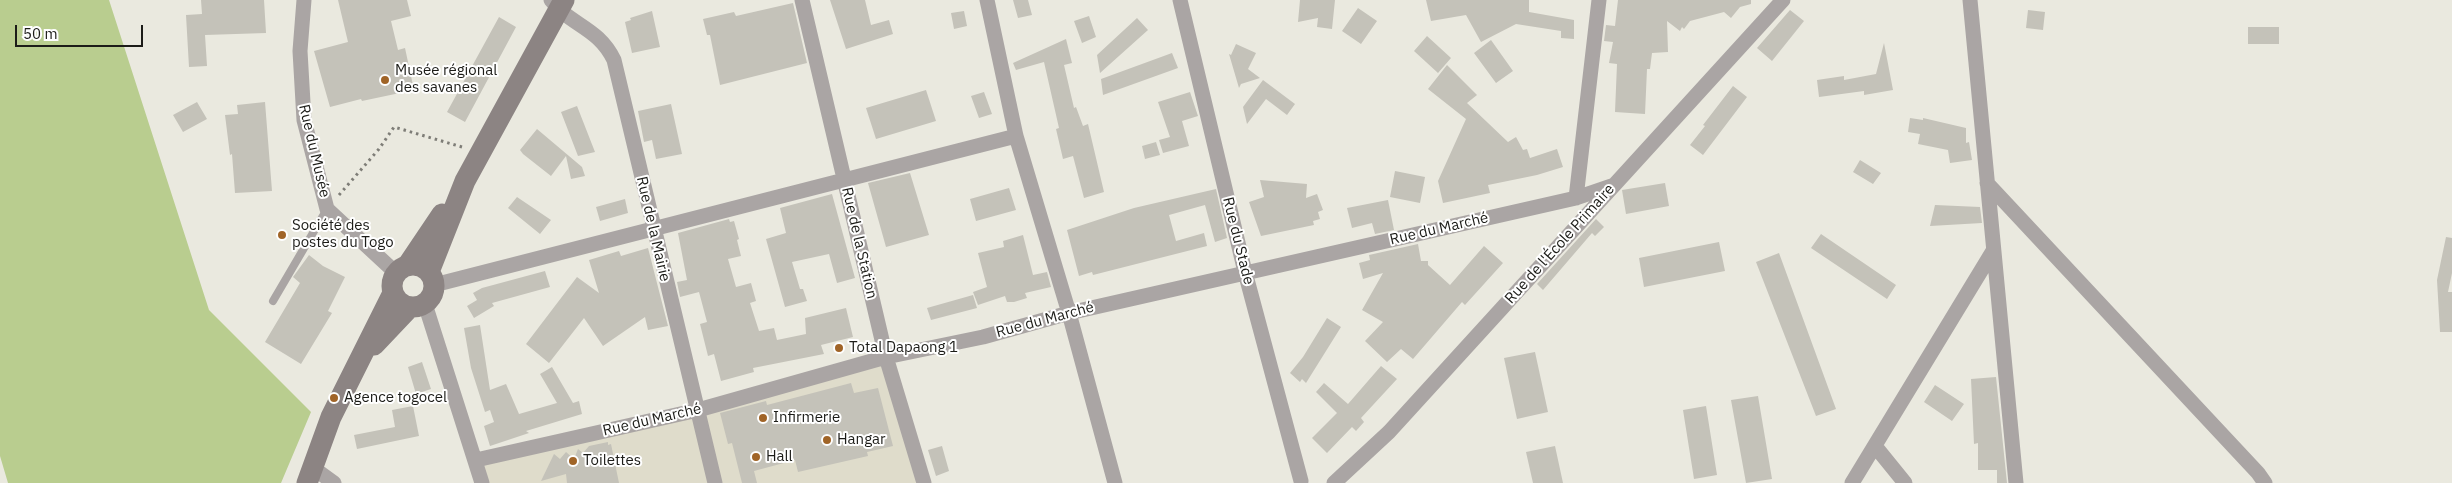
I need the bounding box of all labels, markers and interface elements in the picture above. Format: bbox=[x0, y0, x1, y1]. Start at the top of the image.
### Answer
scale bar bbox=[18, 15, 145, 47]
text: 50 m bbox=[23, 24, 58, 43]
place label: Musée régional des savanes bbox=[395, 62, 497, 97]
marker: Musée régional des savanes bbox=[379, 74, 391, 86]
street label: Rue du Musée bbox=[295, 103, 333, 199]
street label: Rue de la Mairie bbox=[632, 175, 674, 283]
street label: Rue de l'École Primaire bbox=[1501, 180, 1619, 308]
street label: Rue de la Station bbox=[837, 185, 881, 301]
street label: Rue du Stade bbox=[1218, 195, 1258, 287]
street label: Rue du Marché bbox=[1388, 209, 1490, 249]
place label: Société des postes du Togo bbox=[292, 217, 394, 252]
marker: Société des postes du Togo bbox=[276, 229, 288, 241]
street label: Rue du Marché bbox=[994, 298, 1096, 342]
place label: Total Dapaong 1 bbox=[849, 339, 958, 357]
marker: Total Dapaong 1 bbox=[833, 342, 845, 354]
place label: Agence togocel bbox=[344, 389, 447, 407]
marker: Agence togocel bbox=[328, 392, 340, 404]
street label: Rue du Marché bbox=[601, 400, 703, 440]
place label: Infirmerie bbox=[773, 409, 840, 427]
marker: Infirmerie bbox=[757, 412, 769, 424]
place label: Hangar bbox=[837, 431, 886, 449]
marker: Hangar bbox=[821, 434, 833, 446]
place label: Hall bbox=[766, 448, 793, 466]
marker: Hall bbox=[750, 451, 762, 463]
place label: Toilettes bbox=[583, 452, 641, 470]
marker: Toilettes bbox=[567, 455, 579, 467]

